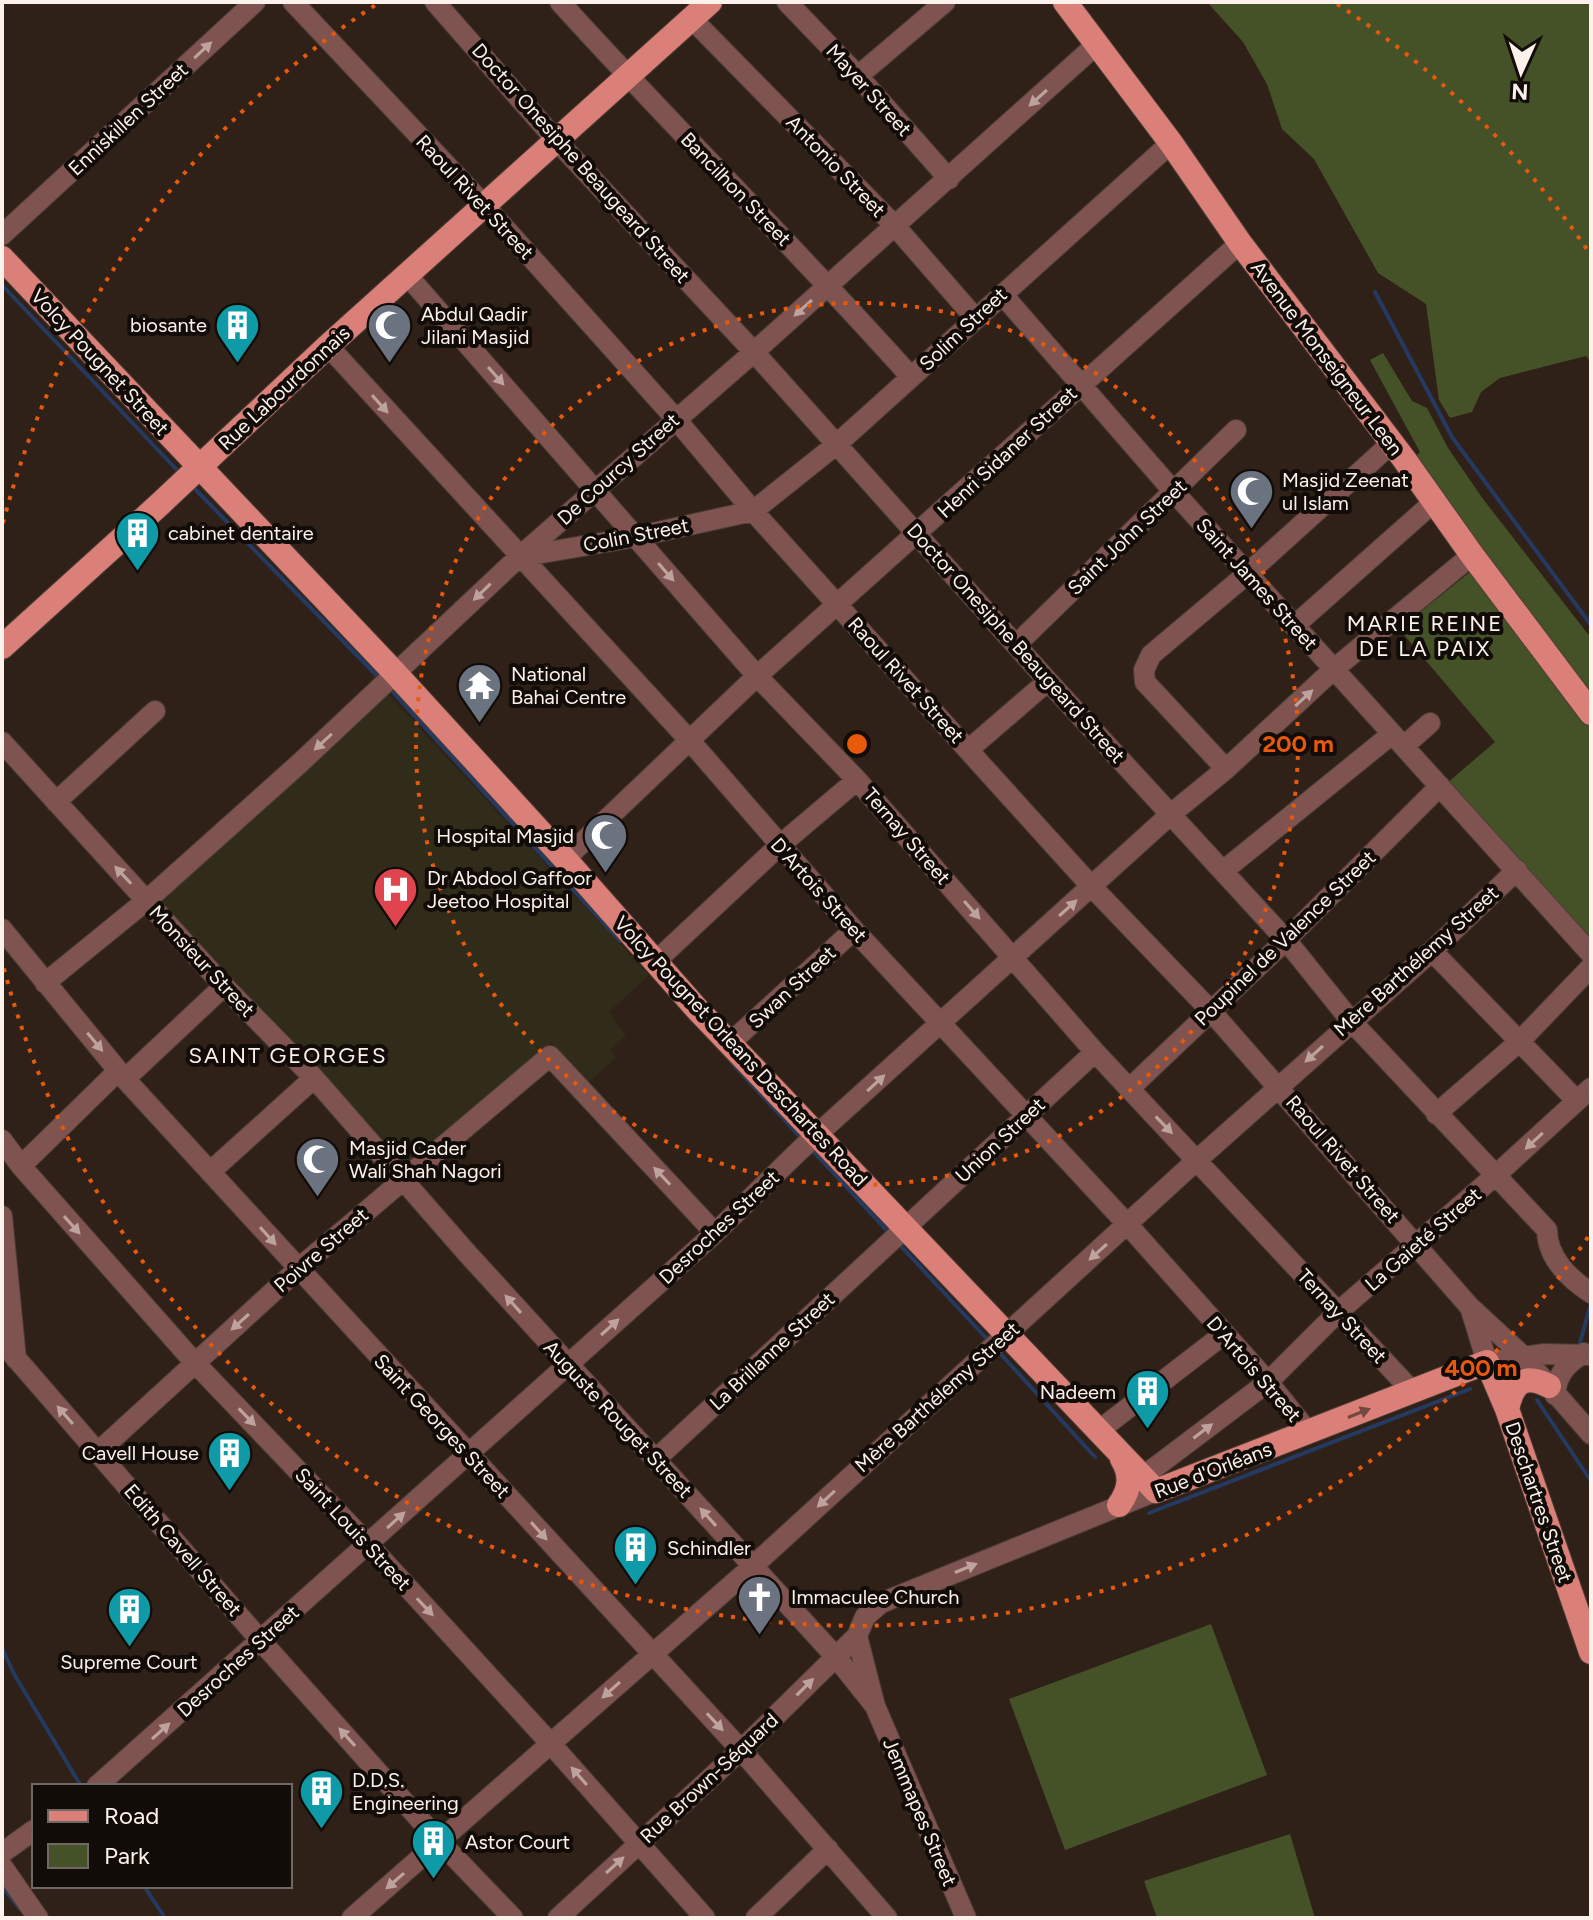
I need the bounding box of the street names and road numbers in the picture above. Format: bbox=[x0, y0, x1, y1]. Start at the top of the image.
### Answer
street label: Doctor Onesiphe Beaugeard Street bbox=[467, 38, 695, 288]
street label: Mayer Street bbox=[821, 39, 917, 141]
street label: Enniskillen Street bbox=[63, 58, 193, 180]
street label: Antonio Street bbox=[781, 110, 891, 222]
street label: Bancilhon Street bbox=[676, 127, 796, 251]
street label: Raoul Rivet Street bbox=[411, 130, 539, 264]
street label: Avenue Monseigneur Leen bbox=[1246, 256, 1408, 460]
street label: Solim Street bbox=[914, 282, 1012, 376]
street label: Volcy Pougnet Street bbox=[26, 284, 174, 440]
street label: Rue Labourdonnais bbox=[213, 321, 355, 455]
street label: Henri Sidaner Street bbox=[932, 381, 1082, 523]
street label: De Courcy Street bbox=[552, 408, 684, 530]
street label: Saint John Street bbox=[1063, 474, 1191, 600]
street label: Colin Street bbox=[581, 513, 691, 557]
street label: Saint James Street bbox=[1191, 513, 1323, 655]
street label: Doctor Onesiphe Beaugeard Street bbox=[902, 518, 1130, 768]
street label: Raoul Rivet Street bbox=[843, 612, 969, 748]
street label: Ternay Street bbox=[859, 783, 955, 889]
street label: D'Artois Street bbox=[766, 833, 872, 947]
street label: Poupinel de Valence Street bbox=[1190, 845, 1380, 1031]
street label: Mère Barthélemy Street bbox=[1329, 881, 1503, 1041]
street label: Monsieur Street bbox=[144, 900, 260, 1022]
street label: Volcy Pougnet Orleans Deschartes Road bbox=[609, 911, 873, 1191]
street label: Swan Street bbox=[744, 941, 840, 1033]
street label: Raoul Rivet Street bbox=[1281, 1090, 1405, 1228]
street label: Union Street bbox=[950, 1092, 1050, 1188]
street label: Desroches Street bbox=[654, 1165, 784, 1289]
street label: La Gaieté Street bbox=[1360, 1182, 1486, 1296]
street label: Poivre Street bbox=[269, 1203, 373, 1297]
street label: Ternay Street bbox=[1292, 1264, 1392, 1368]
street label: La Brillanne Street bbox=[704, 1287, 840, 1415]
street label: D'Artois Street bbox=[1202, 1311, 1306, 1427]
street label: Mère Barthélemy Street bbox=[850, 1317, 1024, 1477]
street label: Auguste Rouget Street bbox=[539, 1335, 697, 1503]
street label: Saint Georges Street bbox=[369, 1349, 515, 1503]
street label: Deschartres Street bbox=[1500, 1418, 1578, 1586]
street label: Rue d'Orléans bbox=[1151, 1437, 1275, 1503]
street label: Saint Louis Street bbox=[290, 1463, 416, 1595]
street label: Edith Cavell Street bbox=[119, 1479, 247, 1621]
street label: Desroches Street bbox=[172, 1600, 304, 1722]
street label: Rue Brown-Séquard bbox=[635, 1708, 783, 1848]
street label: Jemmapes Street bbox=[878, 1734, 962, 1890]

